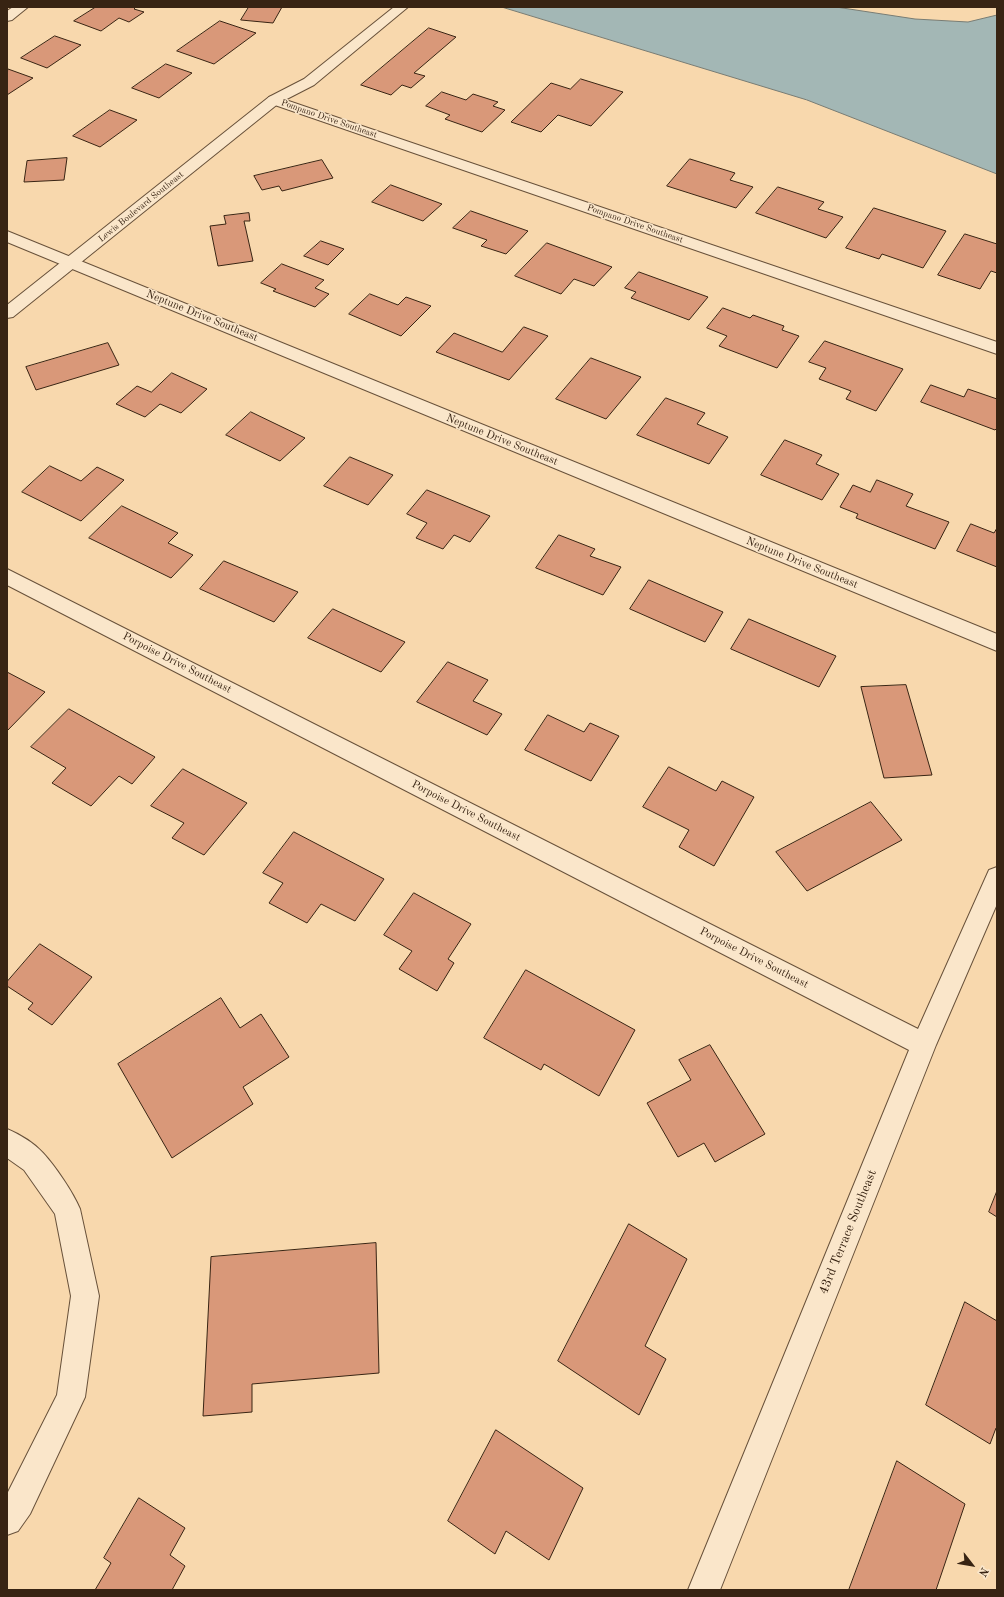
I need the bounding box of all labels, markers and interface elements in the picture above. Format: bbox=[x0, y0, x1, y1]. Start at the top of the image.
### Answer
street label: Pompano Drive Southeast bbox=[280, 97, 378, 141]
street label: Lewis Boulevard Southeast bbox=[96, 169, 186, 245]
street label: Pompano Drive Southeast bbox=[586, 202, 684, 246]
street label: Neptune Drive Southeast bbox=[144, 287, 260, 345]
street label: Neptune Drive Southeast bbox=[444, 411, 560, 469]
street label: Neptune Drive Southeast bbox=[744, 534, 860, 592]
street label: Porpoise Drive Southeast bbox=[120, 630, 234, 696]
street label: Porpoise Drive Southeast bbox=[409, 778, 523, 844]
street label: Porpoise Drive Southeast bbox=[697, 925, 811, 991]
street label: 43rd Terrace Southeast bbox=[816, 1167, 880, 1297]
north arrow bbox=[952, 1545, 992, 1585]
text: N bbox=[976, 1565, 990, 1578]

